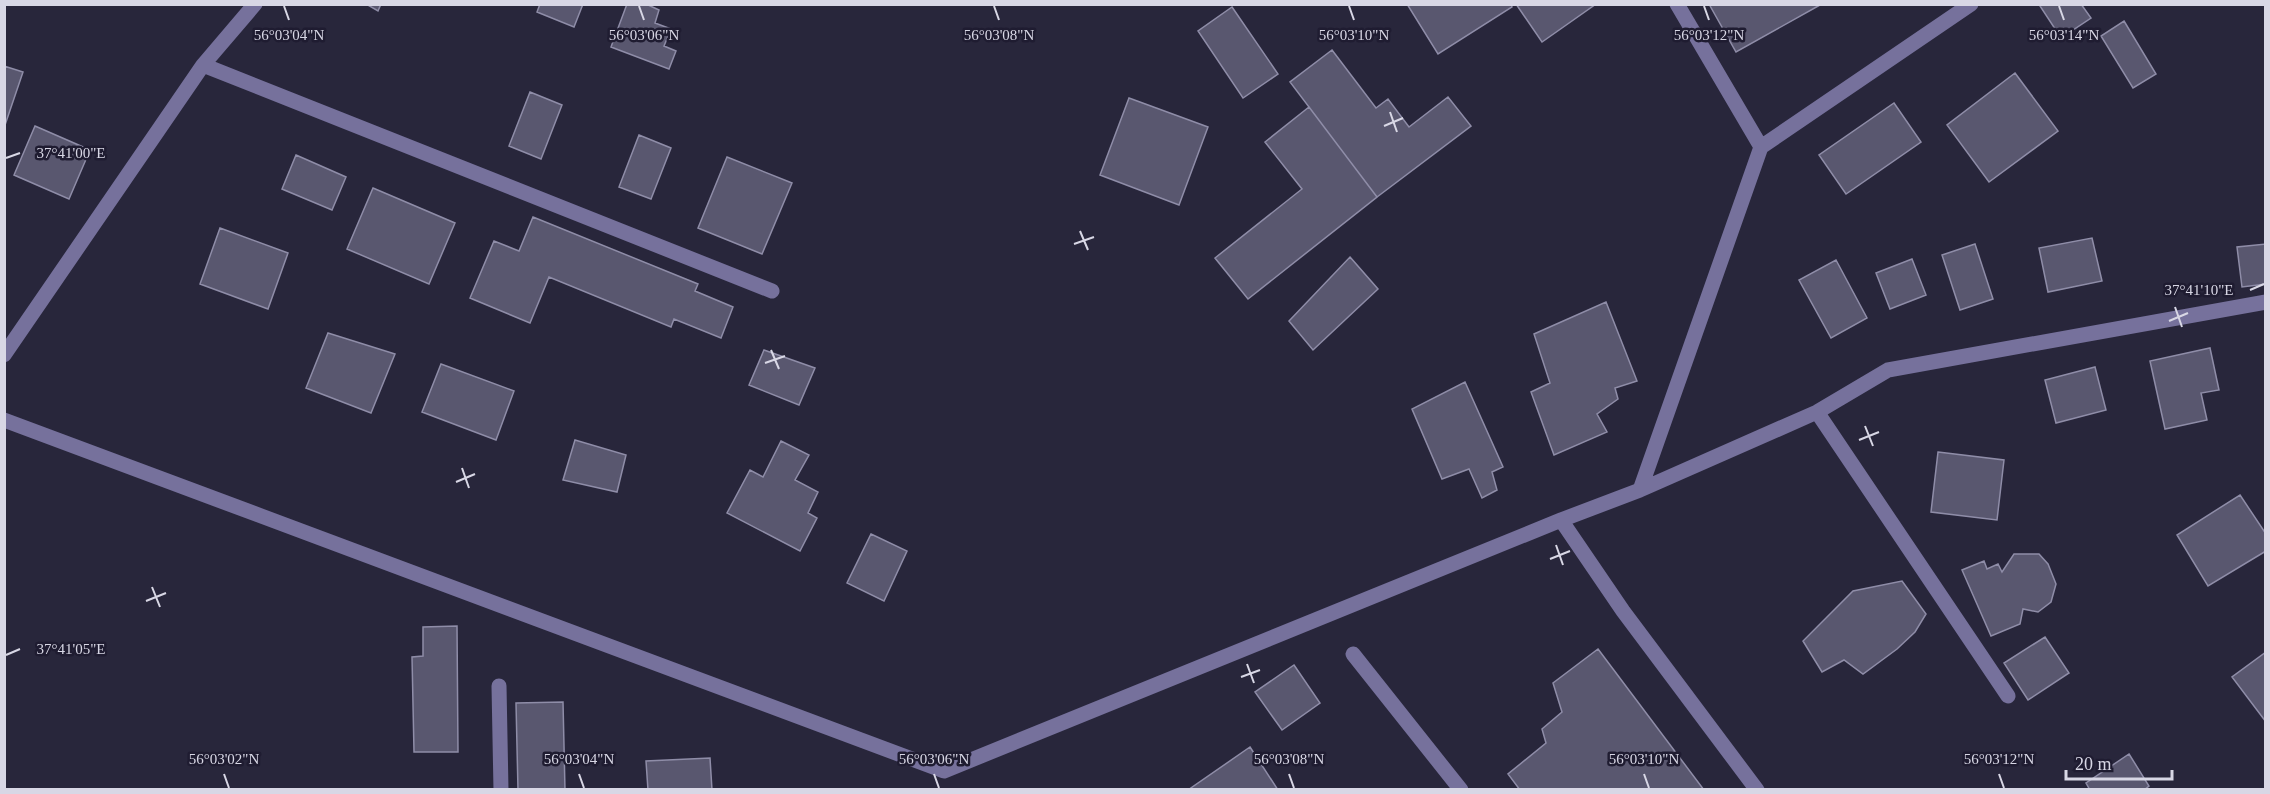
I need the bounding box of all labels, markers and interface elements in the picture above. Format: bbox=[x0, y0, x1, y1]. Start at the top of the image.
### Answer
text: 56°03'04"N bbox=[254, 27, 324, 43]
text: 56°03'06"N bbox=[609, 27, 679, 43]
text: 56°03'08"N bbox=[964, 27, 1034, 43]
text: 56°03'10"N bbox=[1319, 27, 1389, 43]
text: 56°03'12"N bbox=[1674, 27, 1744, 43]
text: 56°03'14"N bbox=[2029, 27, 2099, 43]
text: 37°41'00"E bbox=[37, 145, 106, 161]
text: 37°41'10"E bbox=[2165, 282, 2234, 298]
text: 37°41'05"E bbox=[37, 641, 106, 657]
scale bar bbox=[2066, 743, 2172, 781]
text: 56°03'02"N bbox=[189, 751, 259, 767]
text: 56°03'04"N bbox=[544, 751, 614, 767]
text: 56°03'06"N bbox=[899, 751, 969, 767]
text: 56°03'08"N bbox=[1254, 751, 1324, 767]
text: 56°03'10"N bbox=[1609, 751, 1679, 767]
text: 56°03'12"N bbox=[1964, 751, 2034, 767]
text: 20 m bbox=[2075, 754, 2112, 774]

